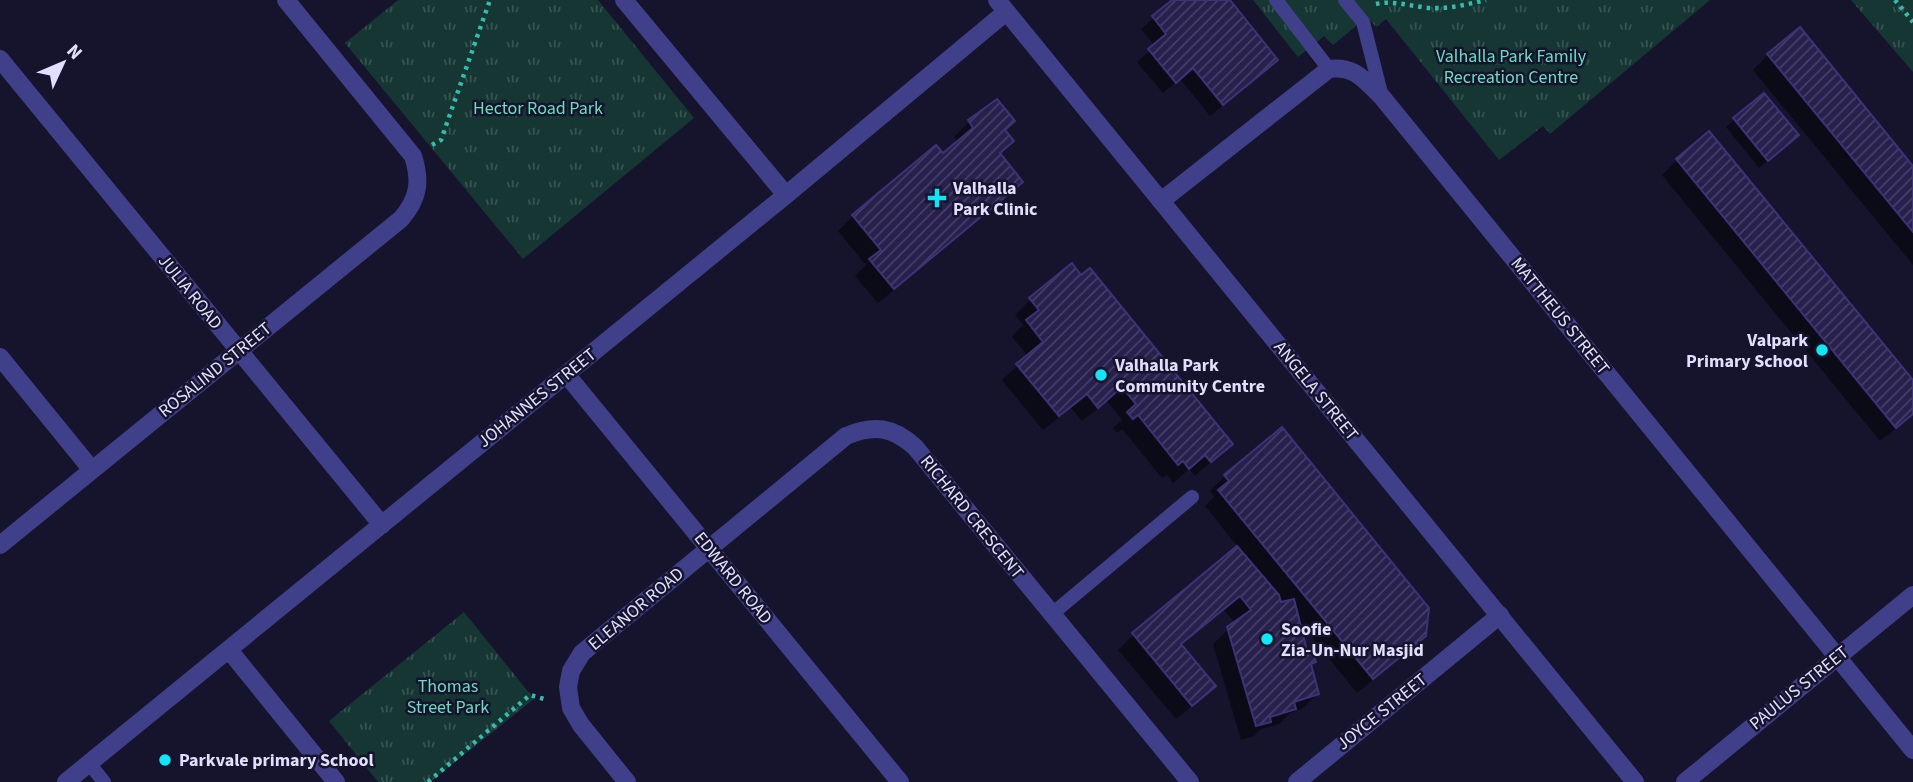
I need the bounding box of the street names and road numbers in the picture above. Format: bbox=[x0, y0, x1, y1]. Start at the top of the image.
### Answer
street label: JULIA ROAD bbox=[152, 249, 228, 335]
street label: MATTHEUS STREET bbox=[1505, 252, 1615, 380]
street label: ROSALIND STREET bbox=[153, 316, 277, 423]
street label: ANGELA STREET bbox=[1268, 336, 1364, 447]
street label: JOHANNES STREET bbox=[472, 342, 602, 454]
street label: RICHARD CRESCENT bbox=[914, 450, 1030, 584]
street label: EDWARD ROAD bbox=[688, 527, 778, 629]
street label: ELEANOR ROAD bbox=[583, 562, 689, 656]
street label: PAULUS STREET bbox=[1744, 640, 1854, 736]
street label: JOYCE STREET bbox=[1332, 668, 1433, 756]

